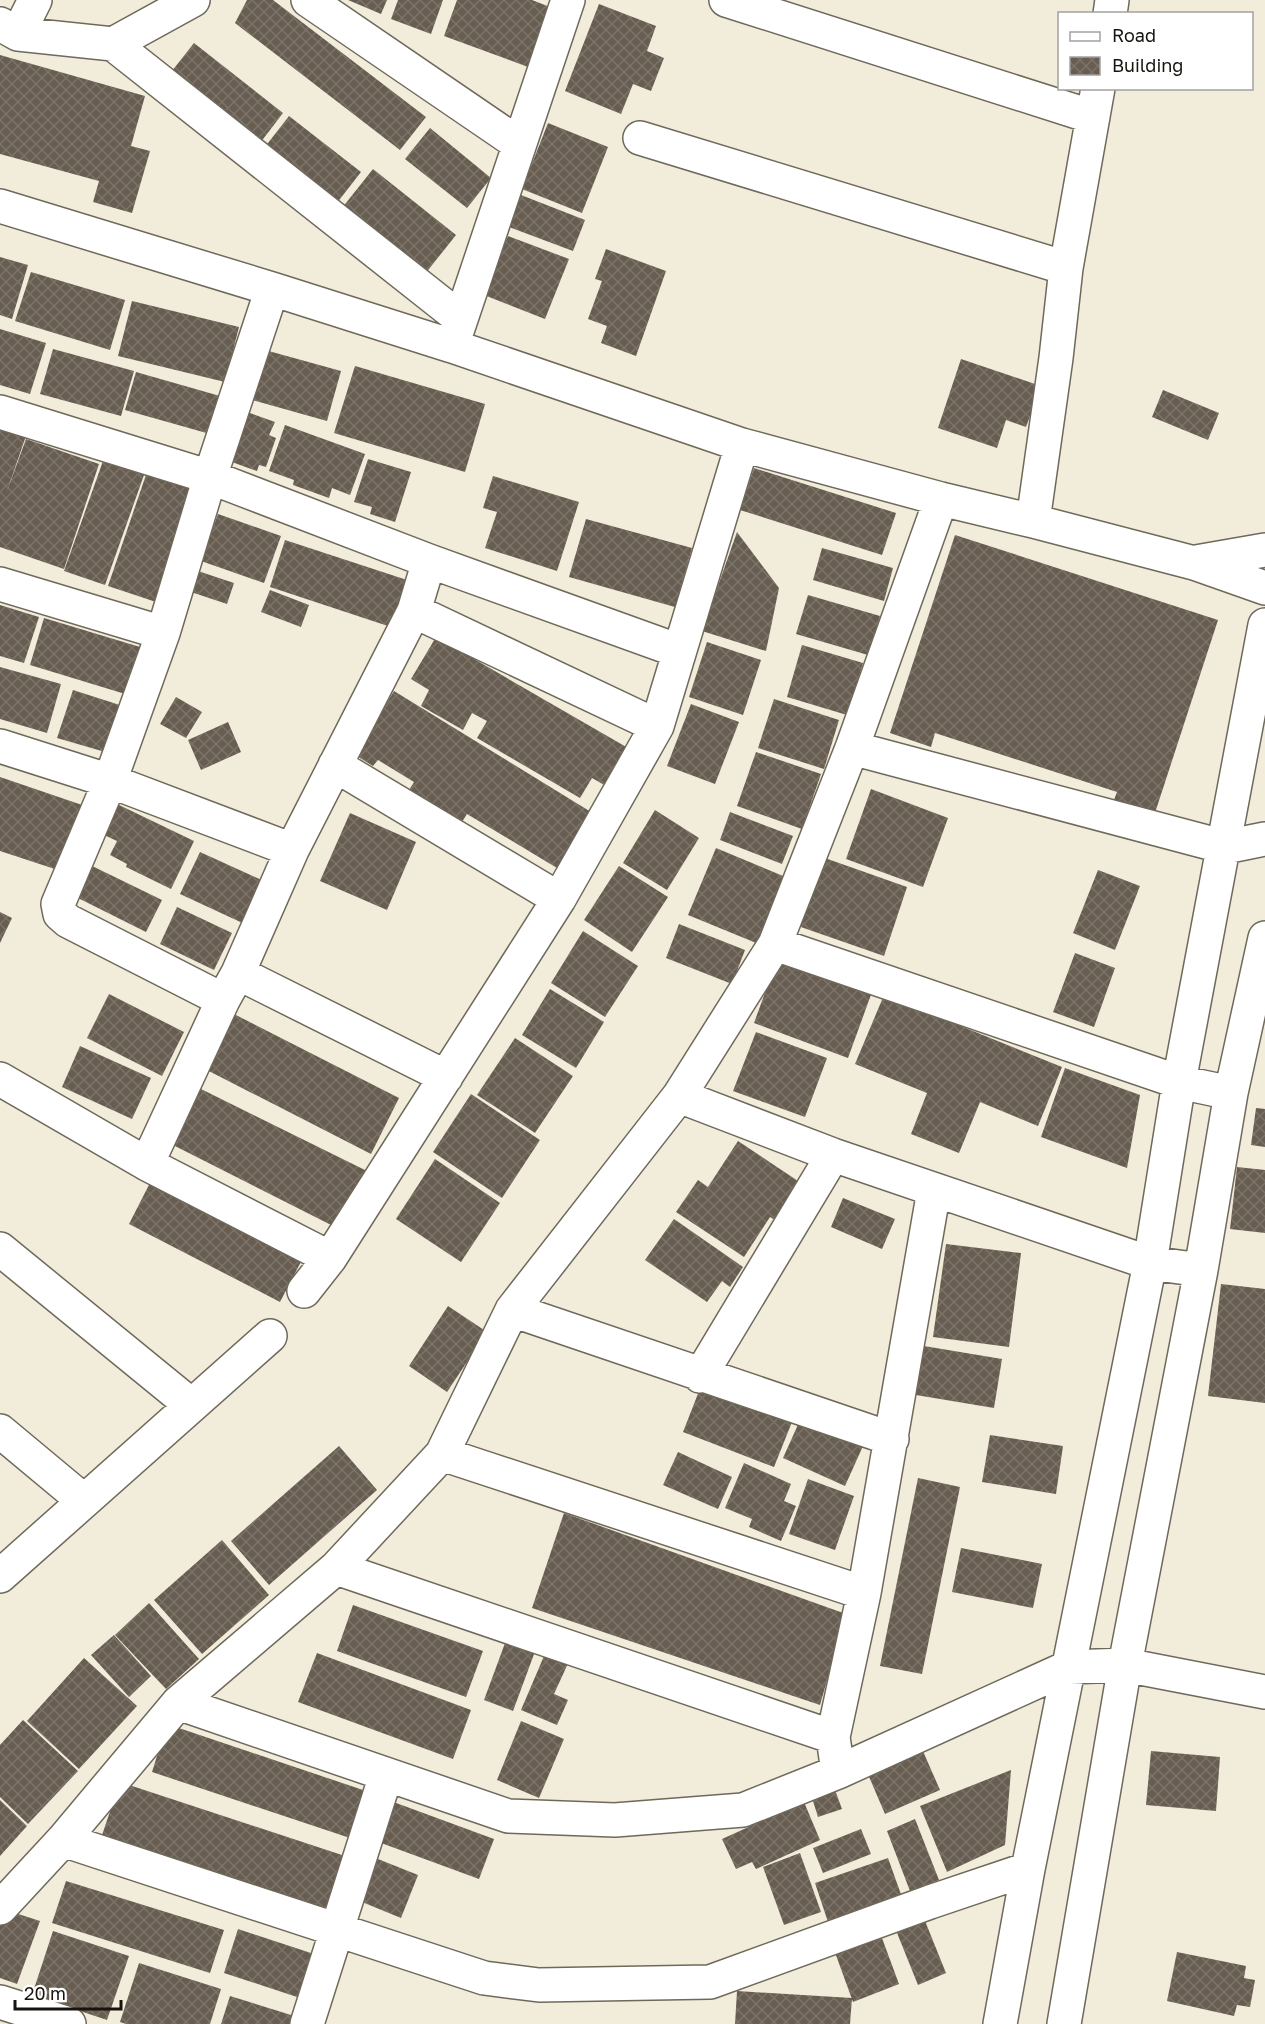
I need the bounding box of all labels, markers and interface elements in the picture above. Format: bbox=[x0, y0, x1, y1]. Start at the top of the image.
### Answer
legend bbox=[1058, 12, 1253, 90]
text: Road bbox=[1112, 24, 1156, 46]
text: Building bbox=[1112, 54, 1183, 76]
scale bar bbox=[15, 1973, 122, 2011]
text: 20 m bbox=[24, 1982, 66, 2004]

